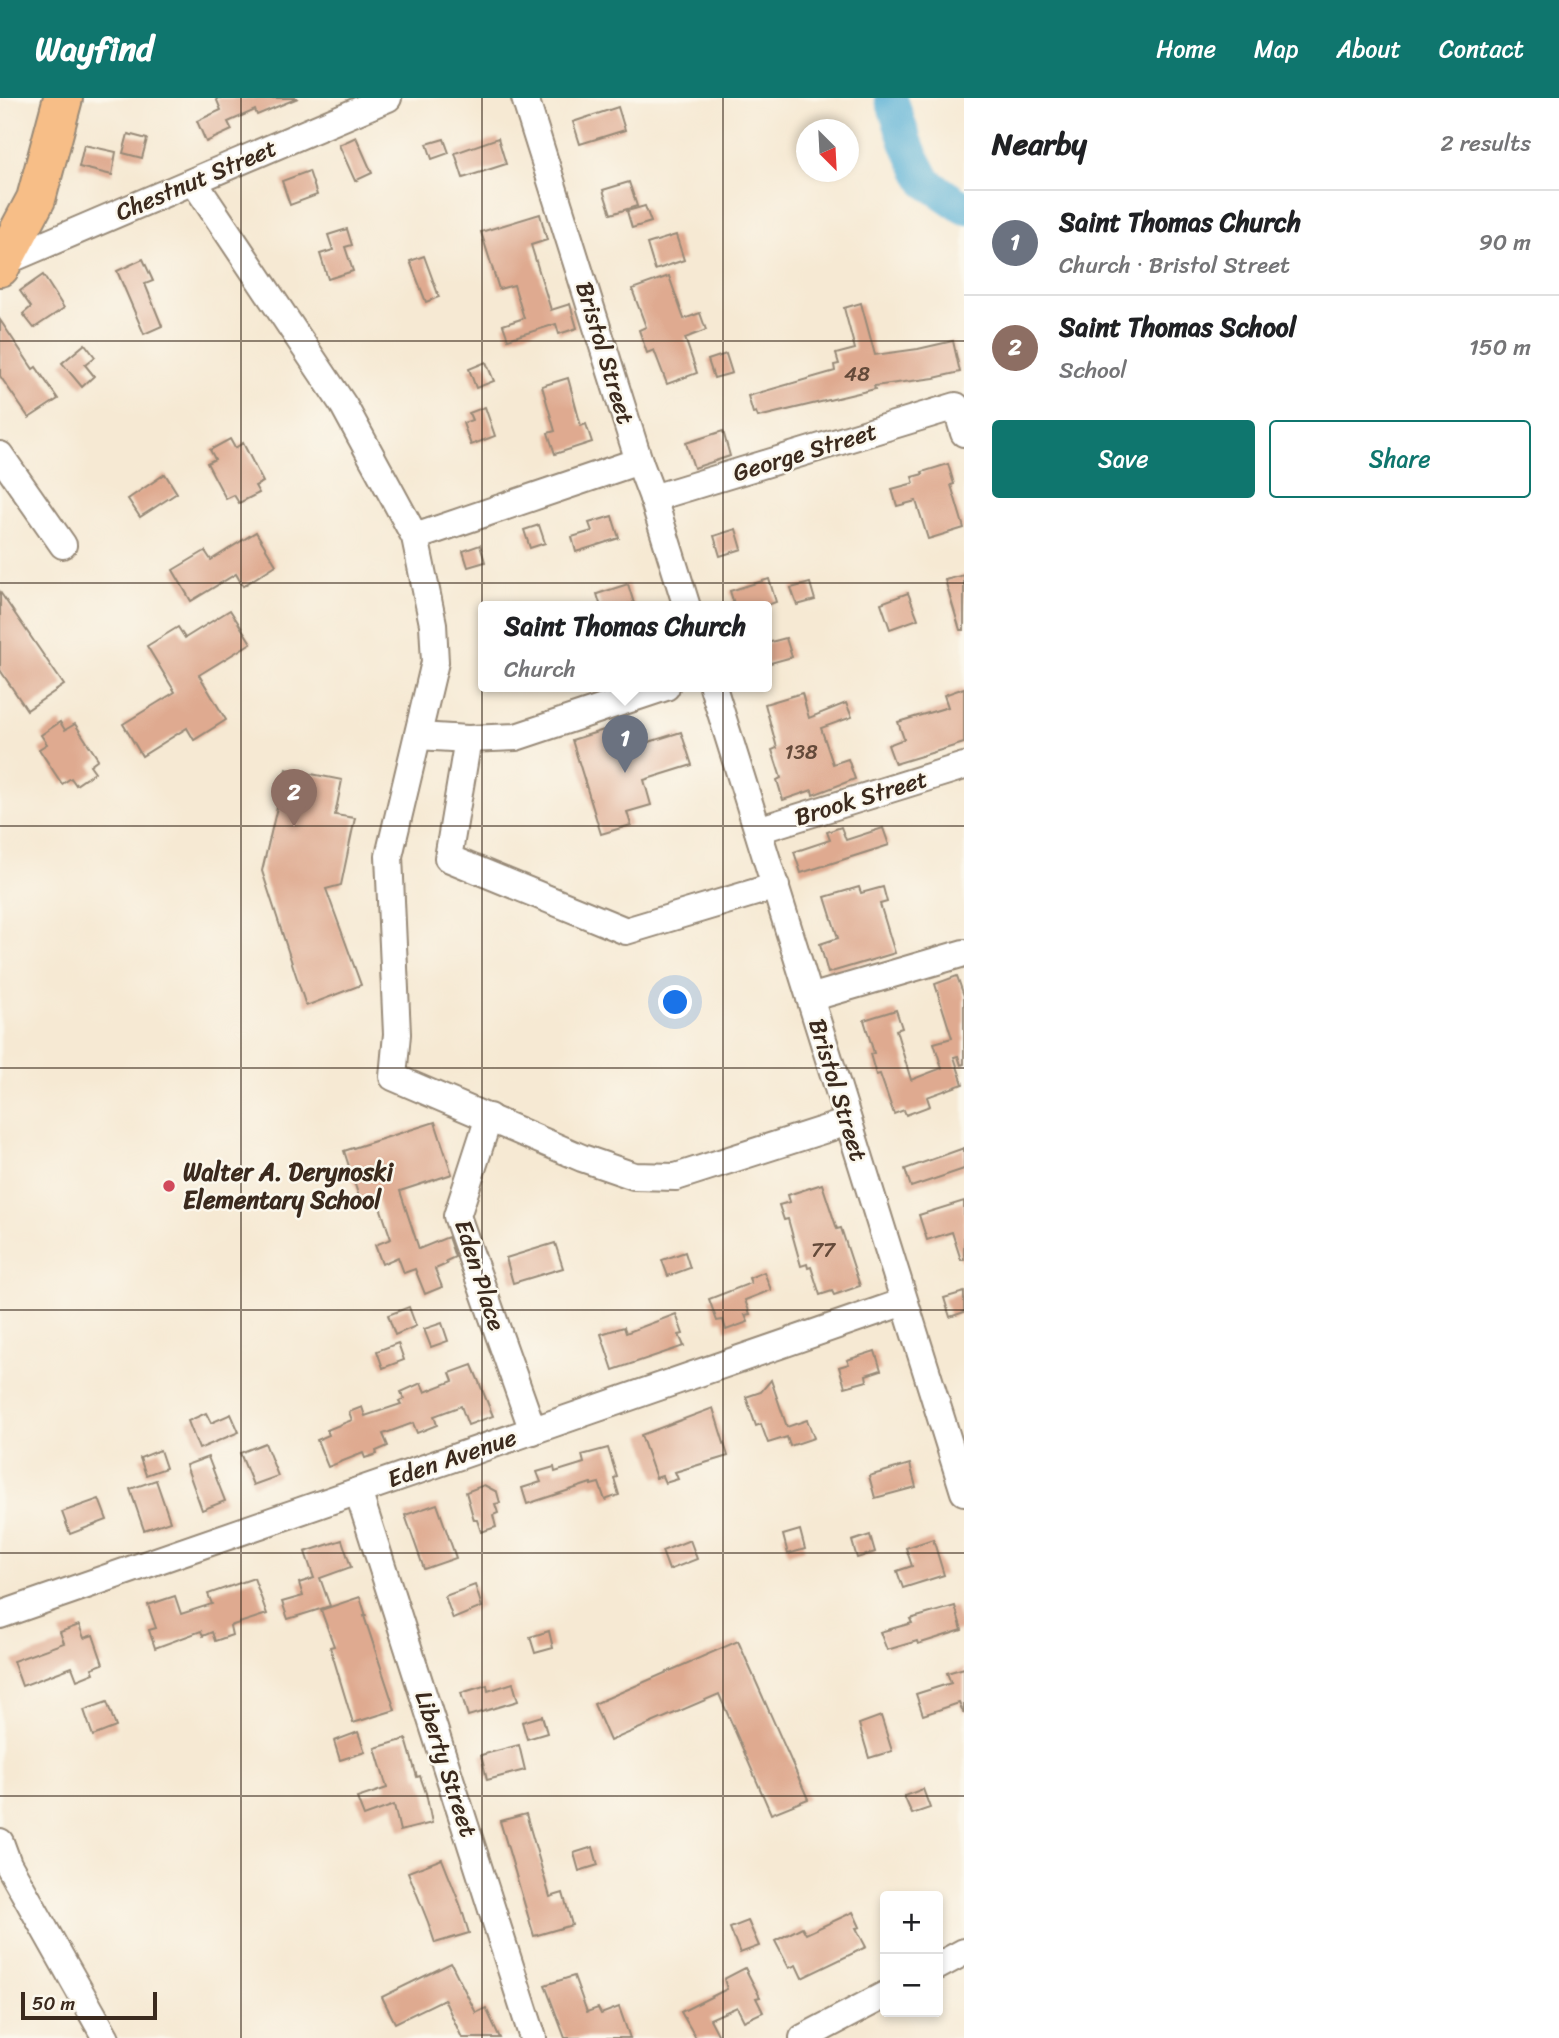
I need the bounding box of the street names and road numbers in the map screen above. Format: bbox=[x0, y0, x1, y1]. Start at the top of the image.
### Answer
street label: Chestnut Street bbox=[109, 127, 283, 233]
street label: Bristol Street bbox=[563, 276, 647, 430]
street label: George Street bbox=[728, 410, 882, 494]
street label: Brook Street bbox=[789, 758, 933, 838]
street label: Bristol Street bbox=[796, 1013, 880, 1167]
street label: Eden Place bbox=[442, 1214, 518, 1336]
street label: Eden Avenue bbox=[381, 1416, 523, 1500]
street label: Liberty Street bbox=[403, 1685, 489, 1843]

